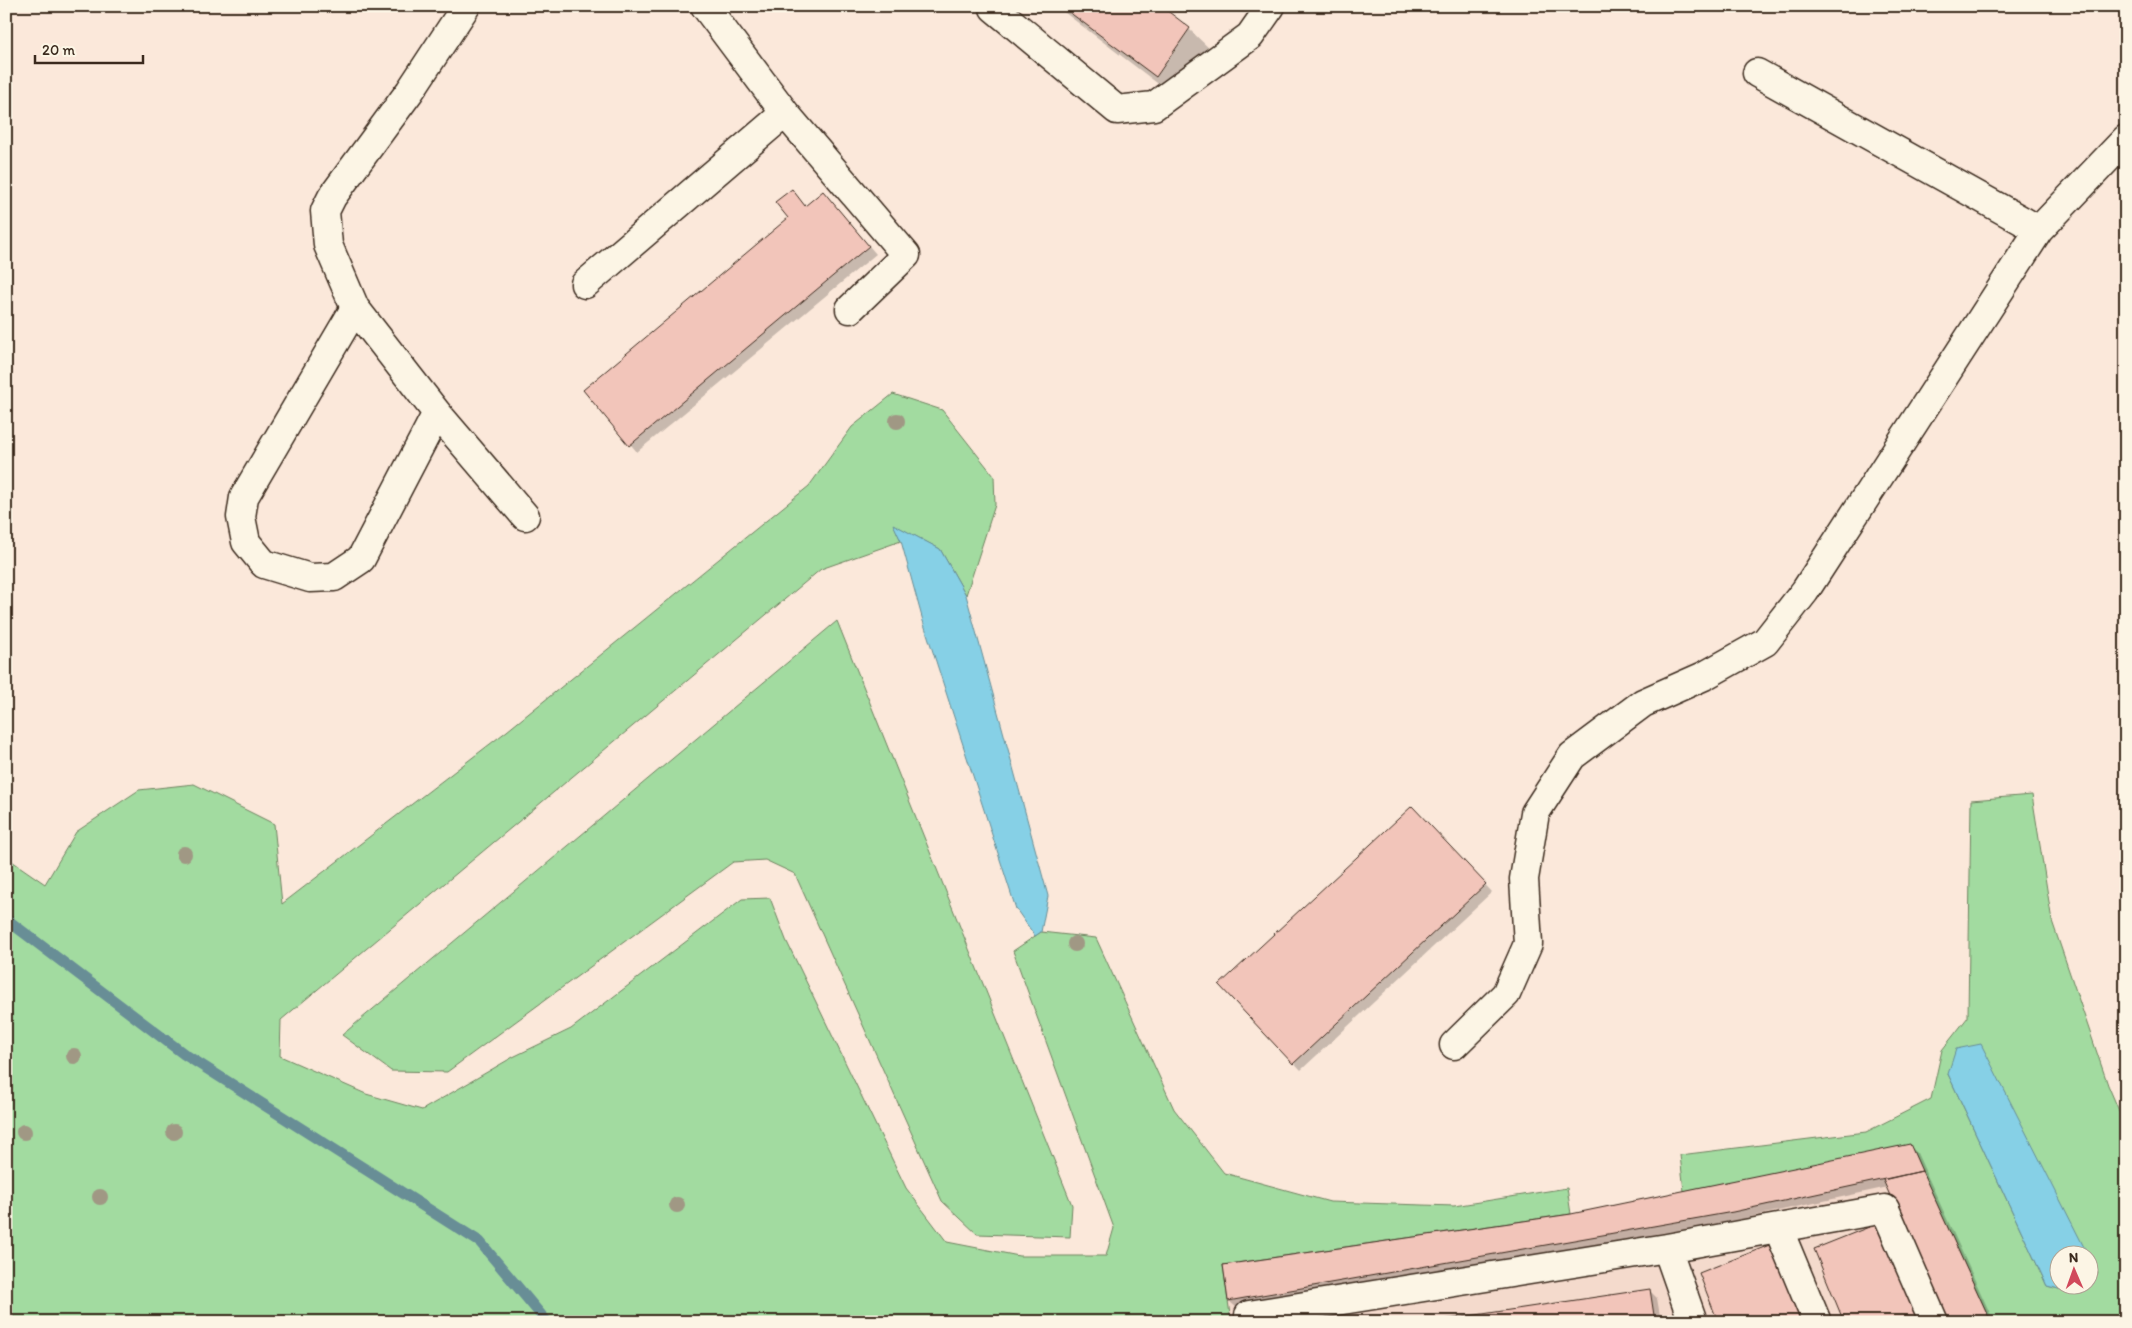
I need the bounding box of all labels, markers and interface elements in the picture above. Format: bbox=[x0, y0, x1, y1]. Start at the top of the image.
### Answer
scale bar bbox=[35, 32, 142, 64]
text: 20 m bbox=[42, 41, 76, 59]
north arrow bbox=[2050, 1246, 2100, 1296]
text: N bbox=[2069, 1249, 2079, 1266]

